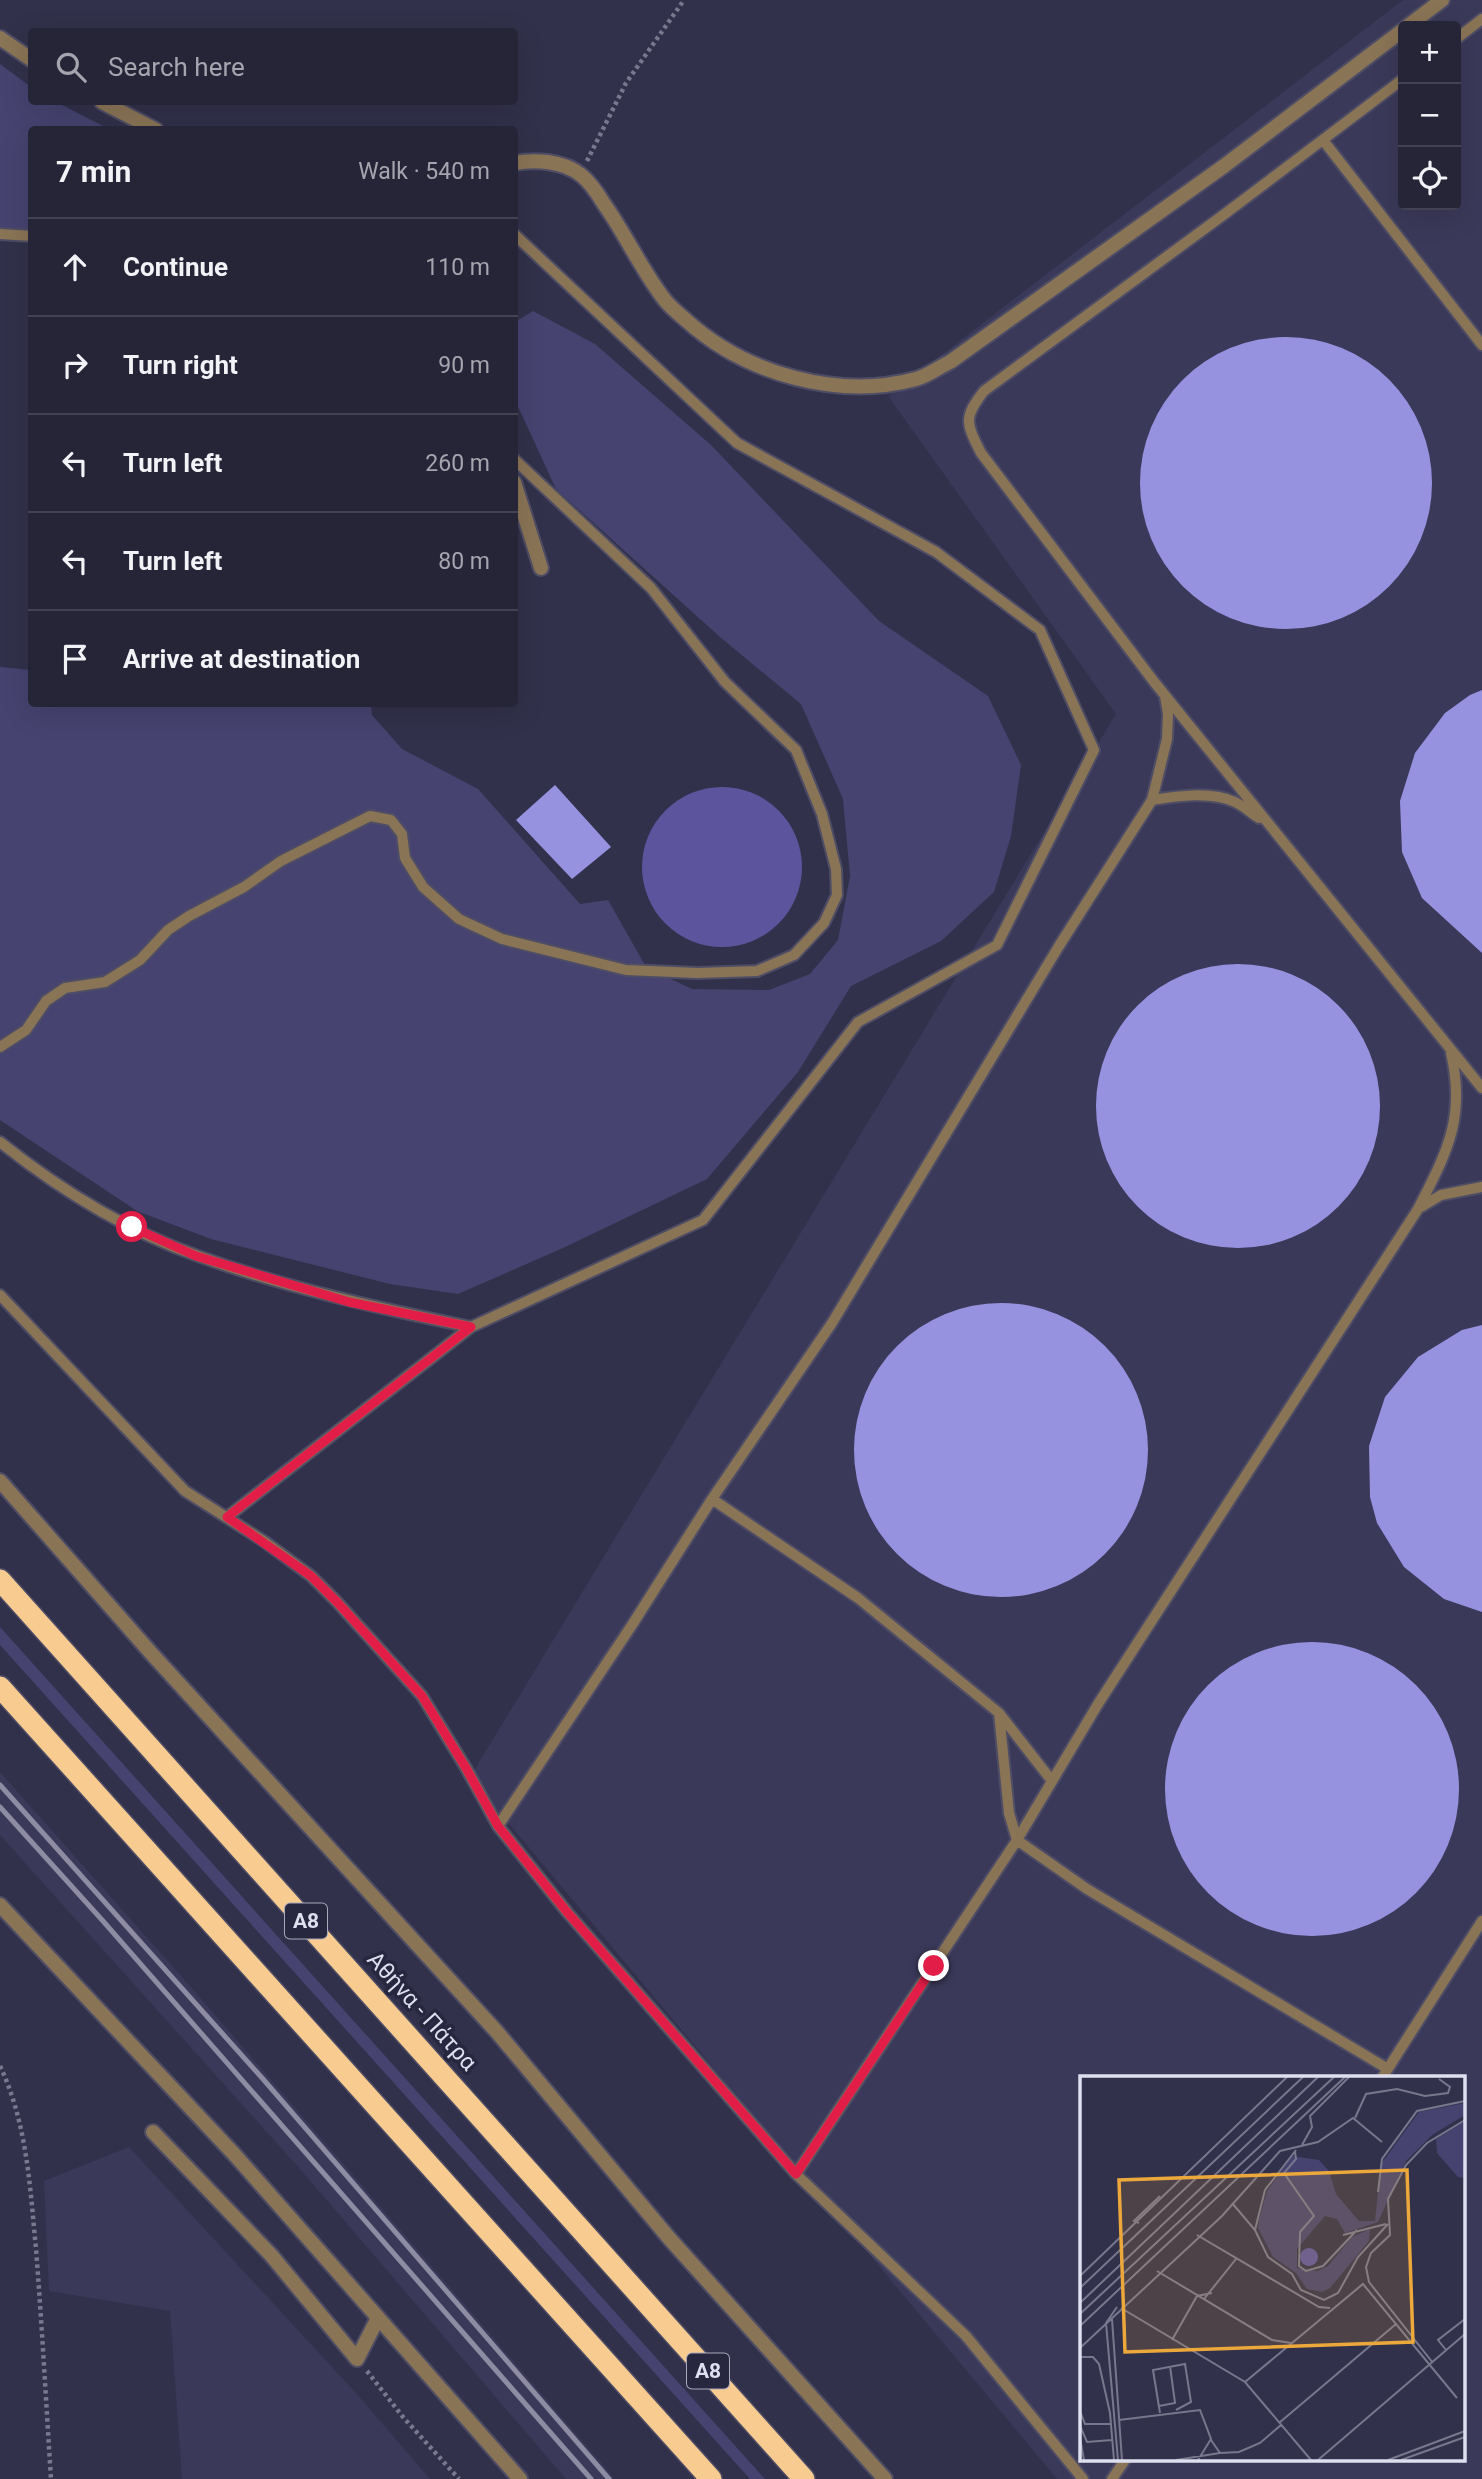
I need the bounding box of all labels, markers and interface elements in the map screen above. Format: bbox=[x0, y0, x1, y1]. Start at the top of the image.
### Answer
map controls bbox=[1398, 21, 1461, 210]
button: + bbox=[1398, 21, 1461, 84]
search box bbox=[28, 28, 518, 105]
icon: search bbox=[52, 48, 90, 86]
text: Search here bbox=[108, 52, 245, 82]
button: − bbox=[1398, 84, 1461, 147]
button: locate bbox=[1398, 147, 1461, 210]
text: 7 min bbox=[56, 154, 131, 189]
text: Walk · 540 m bbox=[358, 158, 490, 185]
icon: ahead bbox=[56, 248, 94, 286]
text: Continue bbox=[123, 252, 228, 282]
text: 110 m bbox=[425, 254, 490, 281]
icon: right bbox=[56, 346, 94, 384]
text: Turn right bbox=[123, 350, 238, 380]
text: 90 m bbox=[438, 352, 490, 379]
icon: left bbox=[56, 444, 94, 482]
text: Turn left bbox=[123, 448, 222, 478]
text: 260 m bbox=[425, 450, 490, 477]
icon: left bbox=[56, 542, 94, 580]
text: Turn left bbox=[123, 546, 222, 576]
text: 80 m bbox=[438, 548, 490, 575]
icon: arrive bbox=[56, 640, 94, 678]
text: Arrive at destination bbox=[123, 644, 360, 674]
route start bbox=[116, 1211, 147, 1242]
road number: Α8 bbox=[285, 1904, 327, 1938]
street label: Αθήνα - Πάτρα bbox=[362, 1946, 482, 2076]
route end bbox=[918, 1950, 949, 1981]
inset map bbox=[1080, 2076, 1464, 2462]
road number: Α8 bbox=[687, 2354, 729, 2388]

